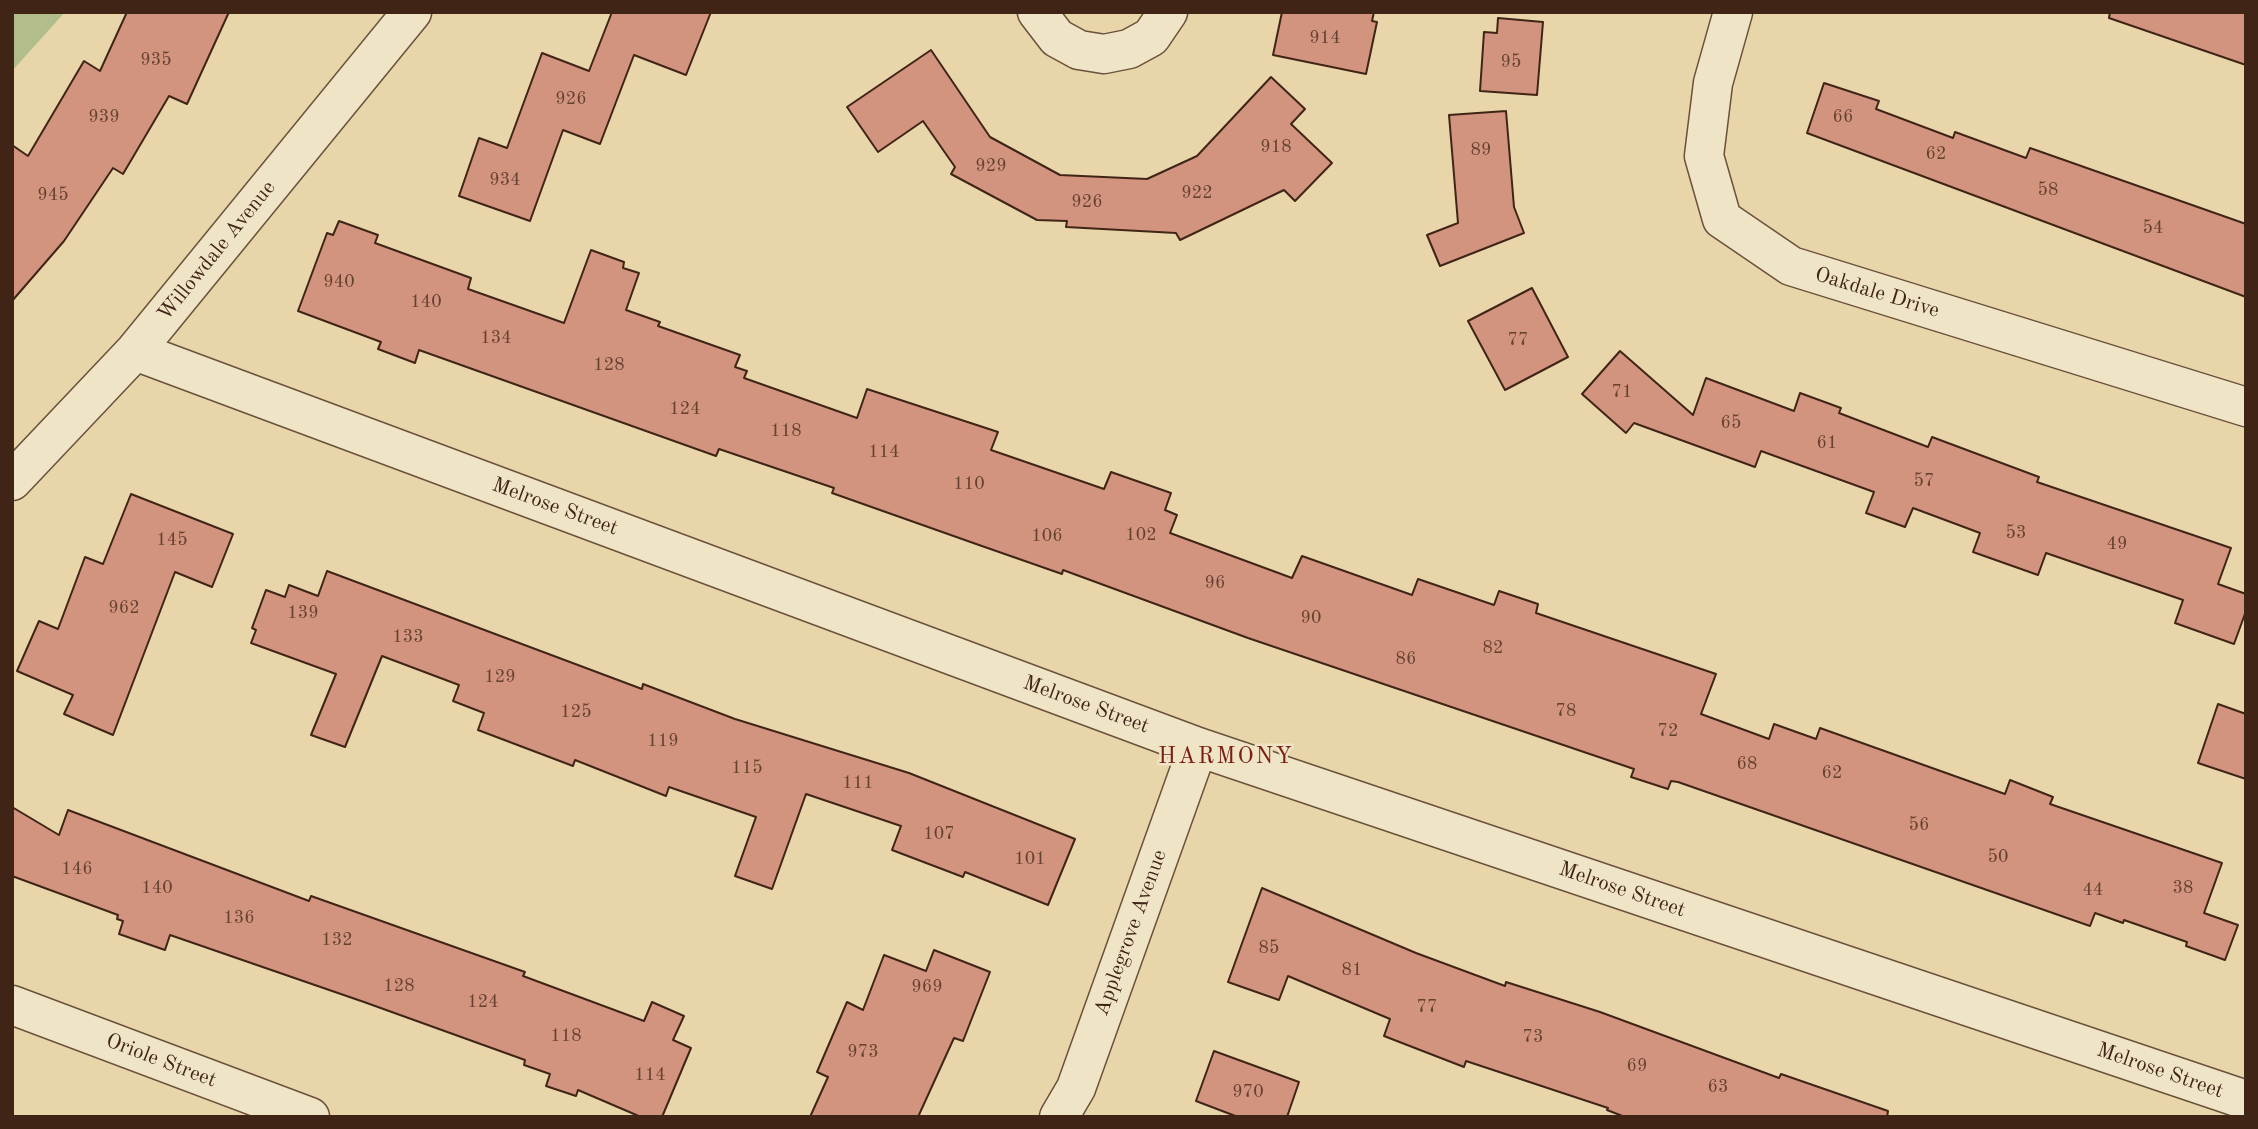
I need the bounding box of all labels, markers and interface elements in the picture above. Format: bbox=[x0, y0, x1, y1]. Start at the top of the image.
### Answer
house number: 914 bbox=[1309, 27, 1341, 49]
house number: 935 bbox=[140, 49, 172, 71]
house number: 95 bbox=[1501, 51, 1521, 73]
house number: 926 bbox=[555, 88, 587, 110]
house number: 939 bbox=[88, 106, 120, 128]
house number: 66 bbox=[1833, 106, 1853, 128]
house number: 918 bbox=[1260, 136, 1292, 158]
house number: 89 bbox=[1471, 139, 1491, 161]
house number: 62 bbox=[1926, 143, 1946, 165]
house number: 929 bbox=[975, 155, 1007, 177]
house number: 934 bbox=[489, 169, 521, 191]
street label: Willowdale Avenue bbox=[153, 176, 281, 326]
house number: 58 bbox=[2038, 179, 2058, 201]
house number: 922 bbox=[1181, 182, 1213, 204]
house number: 945 bbox=[37, 184, 69, 206]
house number: 926 bbox=[1071, 191, 1103, 213]
house number: 54 bbox=[2143, 217, 2163, 239]
street label: Oakdale Drive bbox=[1812, 262, 1942, 324]
house number: 940 bbox=[323, 271, 355, 293]
house number: 140 bbox=[410, 291, 442, 313]
house number: 134 bbox=[480, 327, 512, 349]
house number: 77 bbox=[1508, 329, 1528, 351]
house number: 128 bbox=[593, 354, 625, 376]
house number: 71 bbox=[1612, 381, 1632, 403]
house number: 124 bbox=[669, 398, 701, 420]
house number: 65 bbox=[1721, 412, 1741, 434]
house number: 118 bbox=[770, 420, 802, 442]
house number: 61 bbox=[1817, 432, 1837, 454]
house number: 114 bbox=[868, 441, 900, 463]
house number: 57 bbox=[1914, 470, 1934, 492]
street label: Melrose Street bbox=[489, 473, 621, 541]
house number: 110 bbox=[953, 473, 985, 495]
house number: 53 bbox=[2006, 522, 2026, 544]
house number: 102 bbox=[1125, 524, 1157, 546]
house number: 106 bbox=[1031, 525, 1063, 547]
house number: 145 bbox=[156, 529, 188, 551]
house number: 49 bbox=[2107, 533, 2127, 555]
house number: 96 bbox=[1205, 572, 1225, 594]
house number: 962 bbox=[108, 597, 140, 619]
house number: 139 bbox=[287, 602, 319, 624]
house number: 90 bbox=[1301, 607, 1321, 629]
house number: 133 bbox=[392, 626, 424, 648]
house number: 82 bbox=[1483, 637, 1503, 659]
house number: 86 bbox=[1396, 648, 1416, 670]
house number: 129 bbox=[484, 666, 516, 688]
street label: Melrose Street bbox=[1020, 671, 1152, 739]
house number: 78 bbox=[1556, 700, 1576, 722]
house number: 125 bbox=[560, 701, 592, 723]
house number: 72 bbox=[1658, 720, 1678, 742]
house number: 119 bbox=[647, 730, 679, 752]
district label: HARMONY bbox=[1159, 743, 1293, 771]
house number: 68 bbox=[1737, 753, 1757, 775]
house number: 115 bbox=[731, 757, 763, 779]
house number: 62 bbox=[1822, 762, 1842, 784]
house number: 111 bbox=[842, 772, 874, 794]
house number: 56 bbox=[1909, 814, 1929, 836]
house number: 107 bbox=[923, 823, 955, 845]
street label: Applegrove Avenue bbox=[1089, 846, 1173, 1020]
house number: 50 bbox=[1988, 846, 2008, 868]
house number: 101 bbox=[1014, 848, 1046, 870]
street label: Melrose Street bbox=[1555, 857, 1689, 923]
house number: 146 bbox=[61, 858, 93, 880]
house number: 140 bbox=[141, 877, 173, 899]
house number: 38 bbox=[2173, 877, 2193, 899]
house number: 44 bbox=[2083, 879, 2103, 901]
house number: 136 bbox=[223, 907, 255, 929]
house number: 132 bbox=[321, 929, 353, 951]
house number: 85 bbox=[1259, 937, 1279, 959]
house number: 81 bbox=[1342, 959, 1362, 981]
house number: 128 bbox=[383, 975, 415, 997]
house number: 969 bbox=[911, 976, 943, 998]
house number: 124 bbox=[467, 991, 499, 1013]
house number: 77 bbox=[1417, 996, 1437, 1018]
house number: 118 bbox=[550, 1025, 582, 1047]
house number: 73 bbox=[1523, 1026, 1543, 1048]
street label: Oriole Street bbox=[102, 1028, 220, 1094]
street label: Melrose Street bbox=[2093, 1038, 2227, 1104]
house number: 973 bbox=[847, 1041, 879, 1063]
house number: 69 bbox=[1627, 1055, 1647, 1077]
house number: 114 bbox=[634, 1064, 666, 1086]
house number: 63 bbox=[1708, 1076, 1728, 1098]
house number: 970 bbox=[1232, 1081, 1264, 1103]

